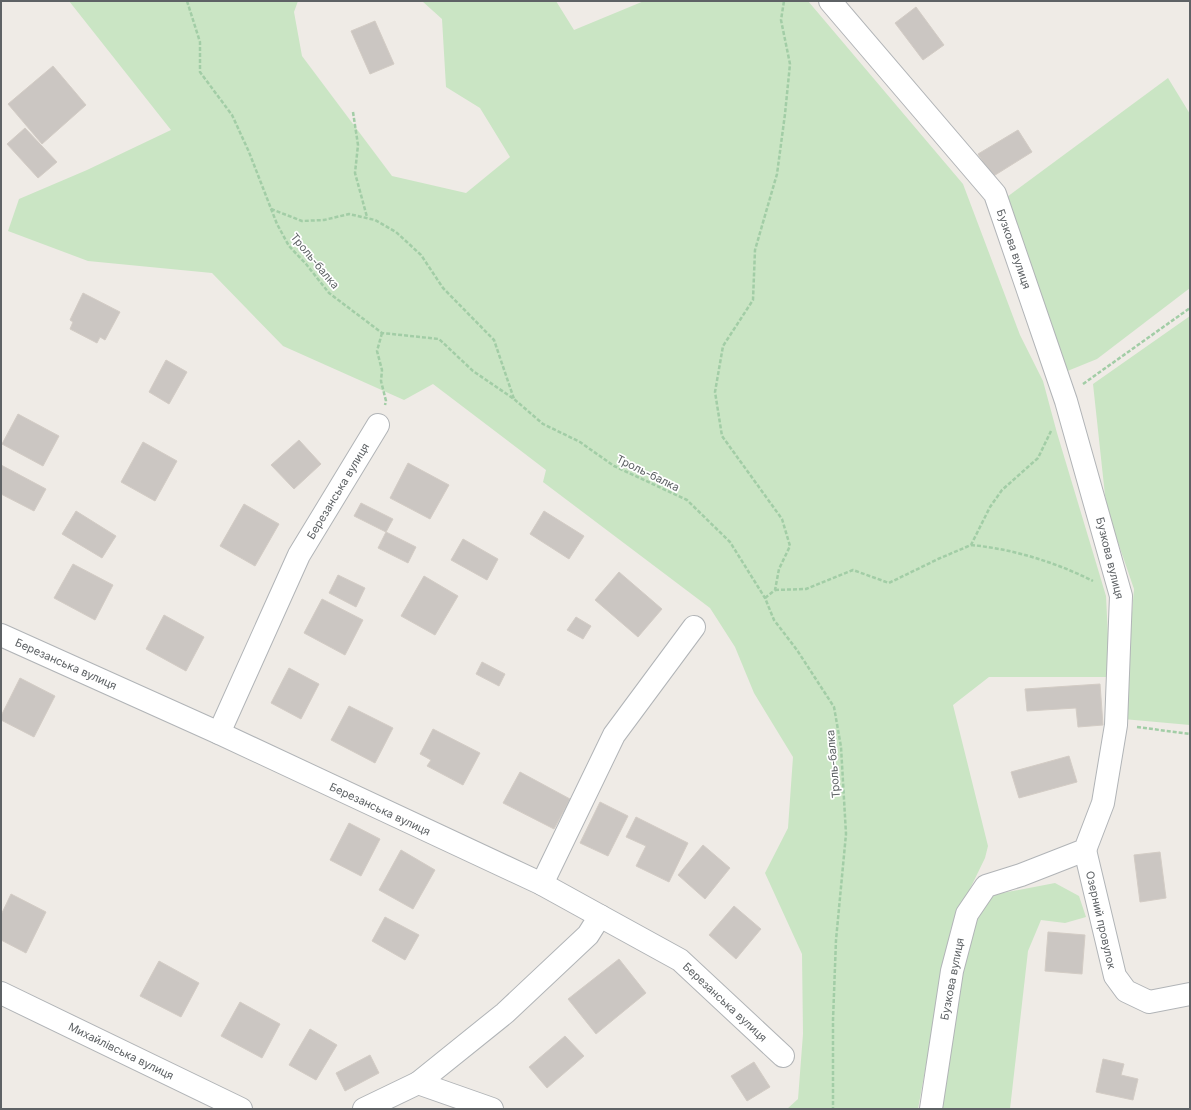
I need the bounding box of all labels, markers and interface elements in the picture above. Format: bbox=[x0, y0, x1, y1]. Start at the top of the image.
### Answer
street label: Бузкова вулиця bbox=[994, 207, 1034, 291]
street label: Троль-балка bbox=[288, 230, 342, 292]
street label: Березанська вулиця bbox=[304, 440, 372, 542]
street label: Троль-балка bbox=[614, 452, 682, 494]
street label: Бузкова вулиця bbox=[1093, 516, 1127, 600]
street label: Березанська вулиця bbox=[13, 635, 119, 693]
street label: Троль-балка bbox=[823, 729, 843, 799]
street label: Березанська вулиця bbox=[327, 779, 433, 839]
street label: Озерний провулок bbox=[1083, 870, 1119, 970]
street label: Бузкова вулиця bbox=[937, 937, 967, 1021]
street label: Березанська вулиця bbox=[680, 959, 770, 1045]
street label: Михайлівська вулиця bbox=[66, 1019, 176, 1083]

